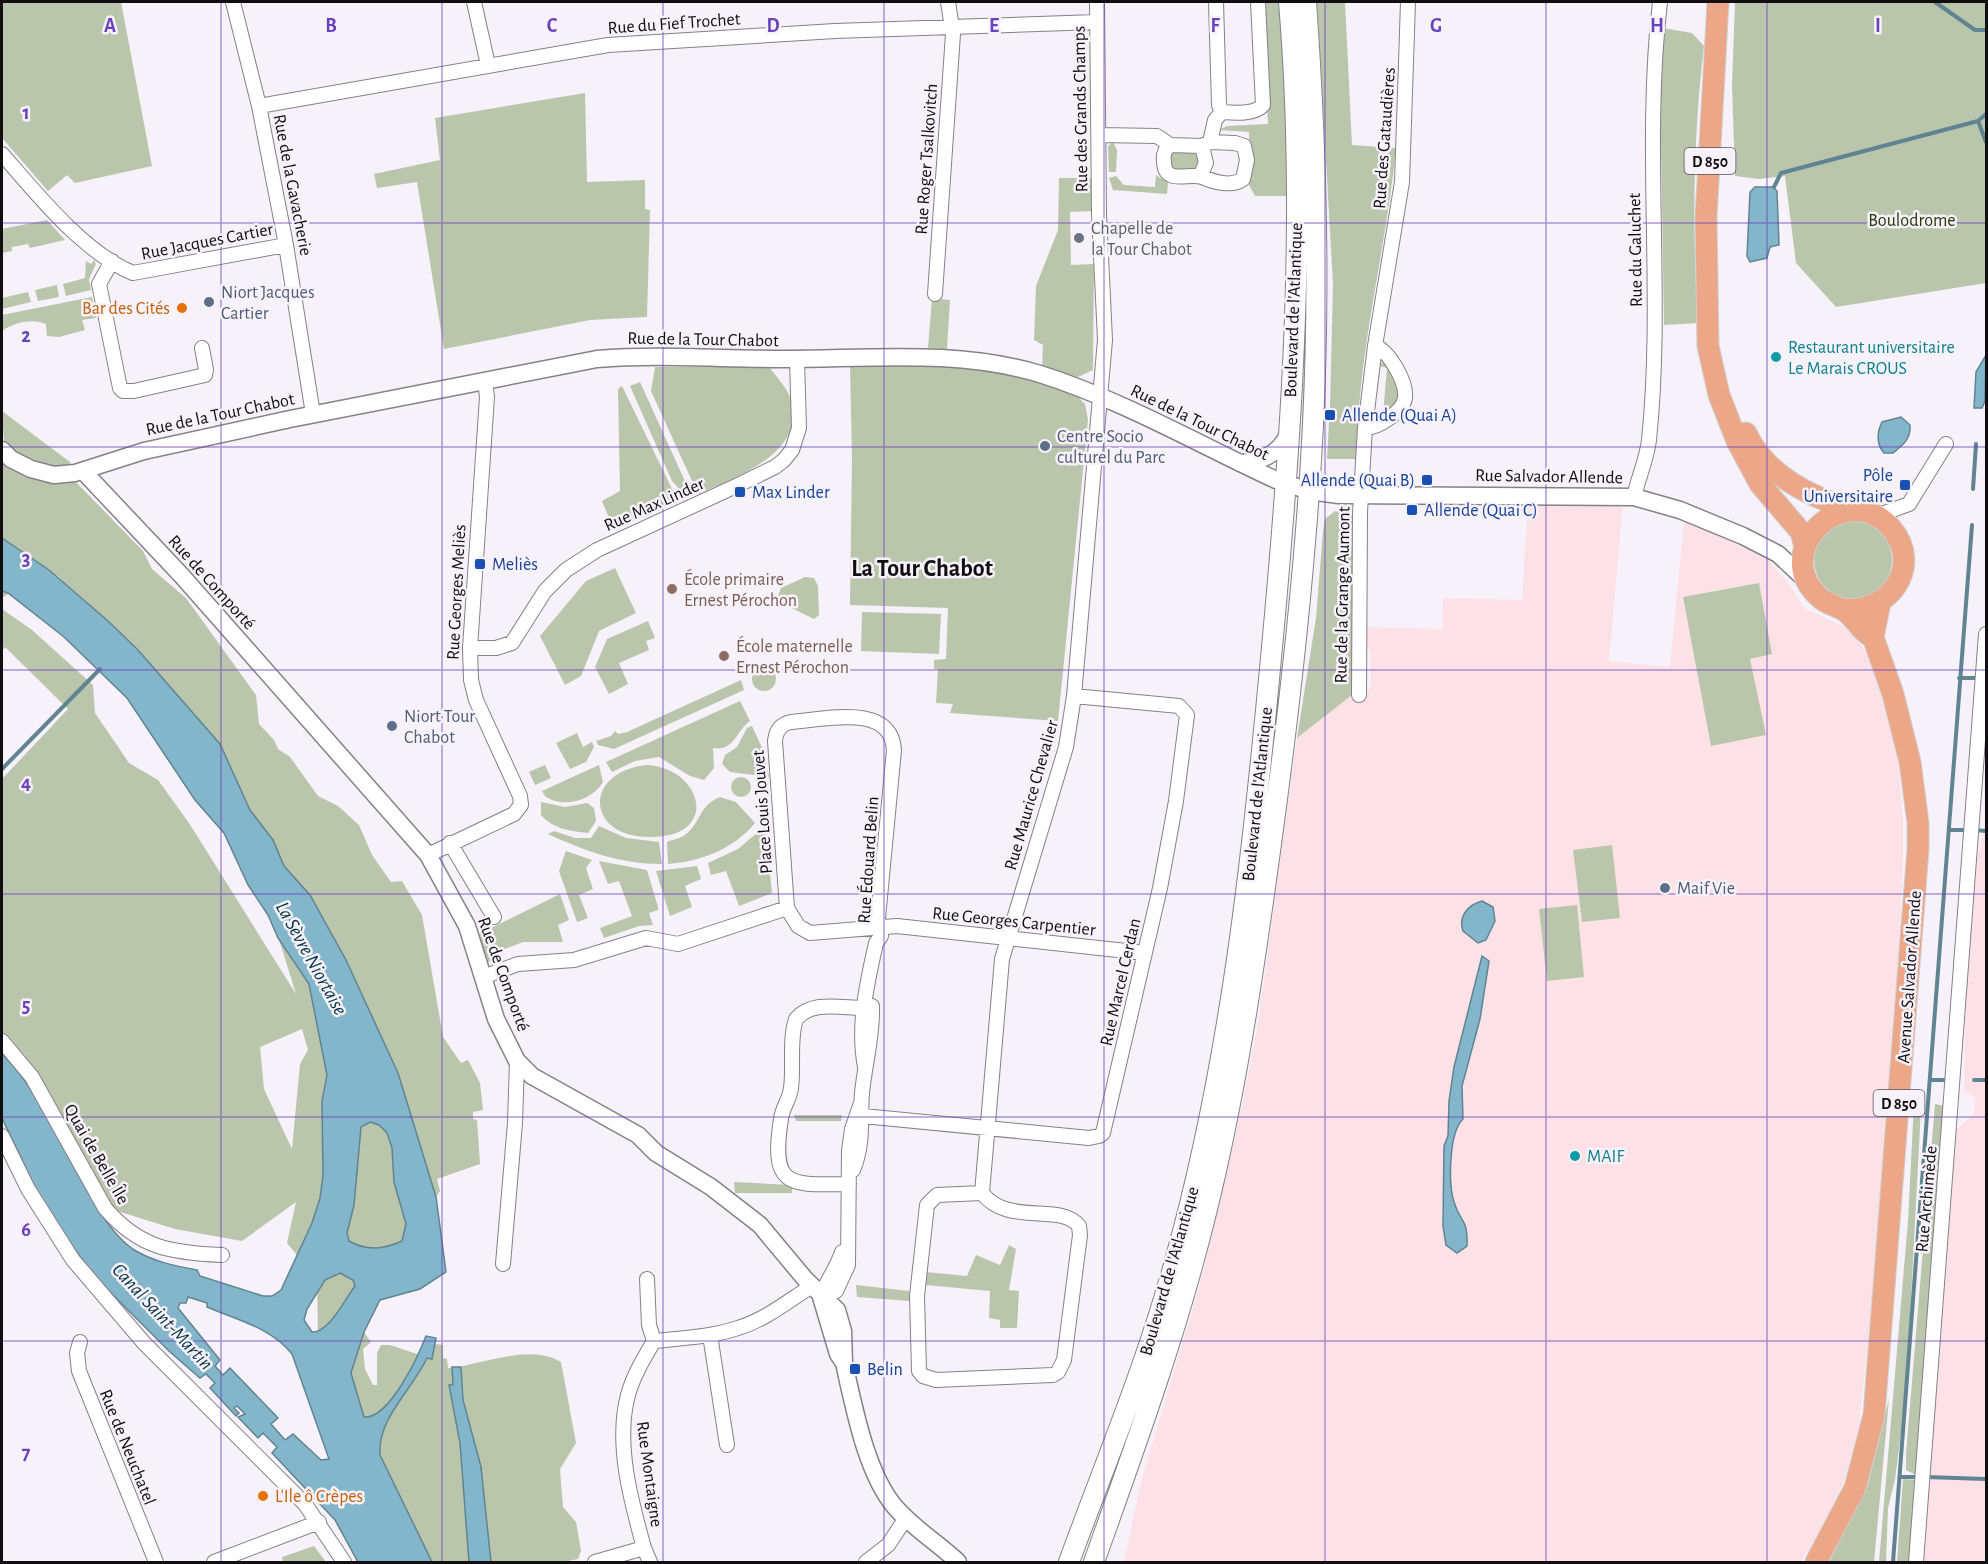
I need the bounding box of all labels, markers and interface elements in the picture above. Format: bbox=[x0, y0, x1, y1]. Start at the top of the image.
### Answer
street label: Rue du Fief Trochet bbox=[607, 10, 741, 38]
text: A bbox=[104, 16, 116, 36]
text: B bbox=[325, 16, 337, 36]
text: C bbox=[547, 16, 558, 36]
text: D bbox=[766, 16, 780, 36]
text: E bbox=[989, 16, 999, 36]
text: F bbox=[1210, 16, 1220, 36]
text: G bbox=[1430, 16, 1442, 36]
text: H bbox=[1650, 16, 1664, 36]
text: I bbox=[1875, 16, 1881, 36]
street label: Rue des Grands Champs bbox=[1071, 25, 1091, 193]
street label: Rue des Gataudières bbox=[1371, 67, 1399, 210]
street label: Rue Roger Tsalkovitch bbox=[913, 83, 941, 235]
text: 1 bbox=[22, 103, 30, 123]
street label: Rue de la Gavacherie bbox=[269, 113, 315, 257]
road number: D 850 bbox=[1684, 148, 1736, 174]
street label: Rue du Galuchet bbox=[1626, 192, 1646, 307]
park label: Boulodrome bbox=[1868, 212, 1956, 230]
street label: Rue Jacques Cartier bbox=[140, 220, 275, 264]
place label: Chapelle de la Tour Chabot bbox=[1091, 220, 1192, 259]
street label: Boulevard de l'Atlantique bbox=[1282, 222, 1306, 398]
marker: Chapelle de la Tour Chabot bbox=[1072, 231, 1086, 245]
place label: Niort Jacques Cartier bbox=[221, 284, 315, 323]
marker: Niort Jacques Cartier bbox=[202, 295, 216, 309]
place label: Bar des Cités bbox=[82, 300, 170, 318]
marker: Bar des Cités bbox=[175, 301, 189, 315]
text: 2 bbox=[21, 326, 31, 346]
street label: Rue de la Tour Chabot bbox=[627, 330, 779, 350]
place label: Restaurant universitaire Le Marais CROUS bbox=[1788, 339, 1955, 378]
marker: Restaurant universitaire Le Marais CROUS bbox=[1769, 350, 1783, 364]
street label: Rue de la Tour Chabot bbox=[1128, 382, 1272, 464]
street label: Rue de la Tour Chabot bbox=[144, 390, 296, 440]
place label: Allende (Quai A) bbox=[1342, 407, 1457, 425]
marker: Allende (Quai A) bbox=[1323, 408, 1337, 422]
place label: Centre Socio culturel du Parc bbox=[1057, 428, 1165, 467]
marker: Centre Socio culturel du Parc bbox=[1038, 439, 1052, 453]
street label: Rue Salvador Allende bbox=[1475, 467, 1623, 487]
place label: Pôle Universitaire bbox=[1803, 467, 1893, 506]
place label: Allende (Quai B) bbox=[1301, 472, 1415, 490]
marker: Allende (Quai B) bbox=[1420, 473, 1434, 487]
street label: Rue Max Linder bbox=[602, 475, 707, 535]
marker: Pôle Universitaire bbox=[1898, 478, 1912, 492]
place label: Max Linder bbox=[752, 484, 830, 502]
marker: Max Linder bbox=[733, 485, 747, 499]
place label: Allende (Quai C) bbox=[1424, 502, 1538, 520]
marker: Allende (Quai C) bbox=[1405, 503, 1419, 517]
street label: Rue de la Grange Aumont bbox=[1332, 506, 1354, 684]
street label: Rue Georges Meliès bbox=[444, 524, 470, 660]
street label: Rue de Comporté bbox=[164, 532, 258, 633]
text: 3 bbox=[22, 549, 30, 569]
place label: Meliès bbox=[492, 556, 538, 574]
marker: Meliès bbox=[473, 557, 487, 571]
district label: La Tour Chabot bbox=[851, 557, 993, 581]
place label: École primaire Ernest Pérochon bbox=[684, 568, 797, 610]
marker: École primaire Ernest Pérochon bbox=[665, 582, 679, 596]
place label: École maternelle Ernest Pérochon bbox=[736, 635, 853, 677]
marker: École maternelle Ernest Pérochon bbox=[717, 649, 731, 663]
street label: Boulevard de l'Atlantique bbox=[1240, 706, 1276, 882]
place label: Niort Tour Chabot bbox=[404, 708, 475, 747]
street label: Rue Maurice Chevalier bbox=[1002, 718, 1062, 872]
marker: Niort Tour Chabot bbox=[385, 719, 399, 733]
street label: Place Louis Jouvet bbox=[750, 749, 776, 874]
text: 4 bbox=[21, 773, 31, 793]
street label: Rue Édouard Belin bbox=[853, 796, 882, 924]
place label: Maif Vie bbox=[1677, 880, 1735, 898]
marker: Maif Vie bbox=[1658, 881, 1672, 895]
street label: Avenue Salvador Allende bbox=[1895, 890, 1925, 1064]
water label: La Sèvre Niortaise bbox=[272, 898, 351, 1019]
street label: Rue Georges Carpentier bbox=[931, 904, 1097, 940]
street label: Rue de Comporté bbox=[474, 915, 532, 1034]
street label: Rue Marcel Cerdan bbox=[1098, 917, 1144, 1048]
text: 5 bbox=[22, 996, 30, 1016]
road number: D 850 bbox=[1874, 1090, 1924, 1116]
street label: Quai de Belle Île bbox=[60, 1100, 135, 1208]
street label: Rue Archimède bbox=[1913, 1145, 1941, 1253]
place label: MAIF bbox=[1587, 1148, 1624, 1166]
marker: MAIF bbox=[1568, 1149, 1582, 1163]
street label: Boulevard de l'Atlantique bbox=[1137, 1185, 1203, 1358]
text: 6 bbox=[21, 1220, 31, 1240]
water label: Canal Saint-Martin bbox=[108, 1260, 217, 1374]
place label: Belin bbox=[867, 1361, 903, 1379]
marker: Belin bbox=[848, 1362, 862, 1376]
street label: Rue de Neuchatel bbox=[96, 1387, 158, 1508]
street label: Rue Montaigne bbox=[633, 1420, 665, 1528]
text: 7 bbox=[22, 1443, 31, 1463]
place label: L'Ile ô Crèpes bbox=[275, 1488, 363, 1506]
marker: L'Ile ô Crèpes bbox=[256, 1489, 270, 1503]

